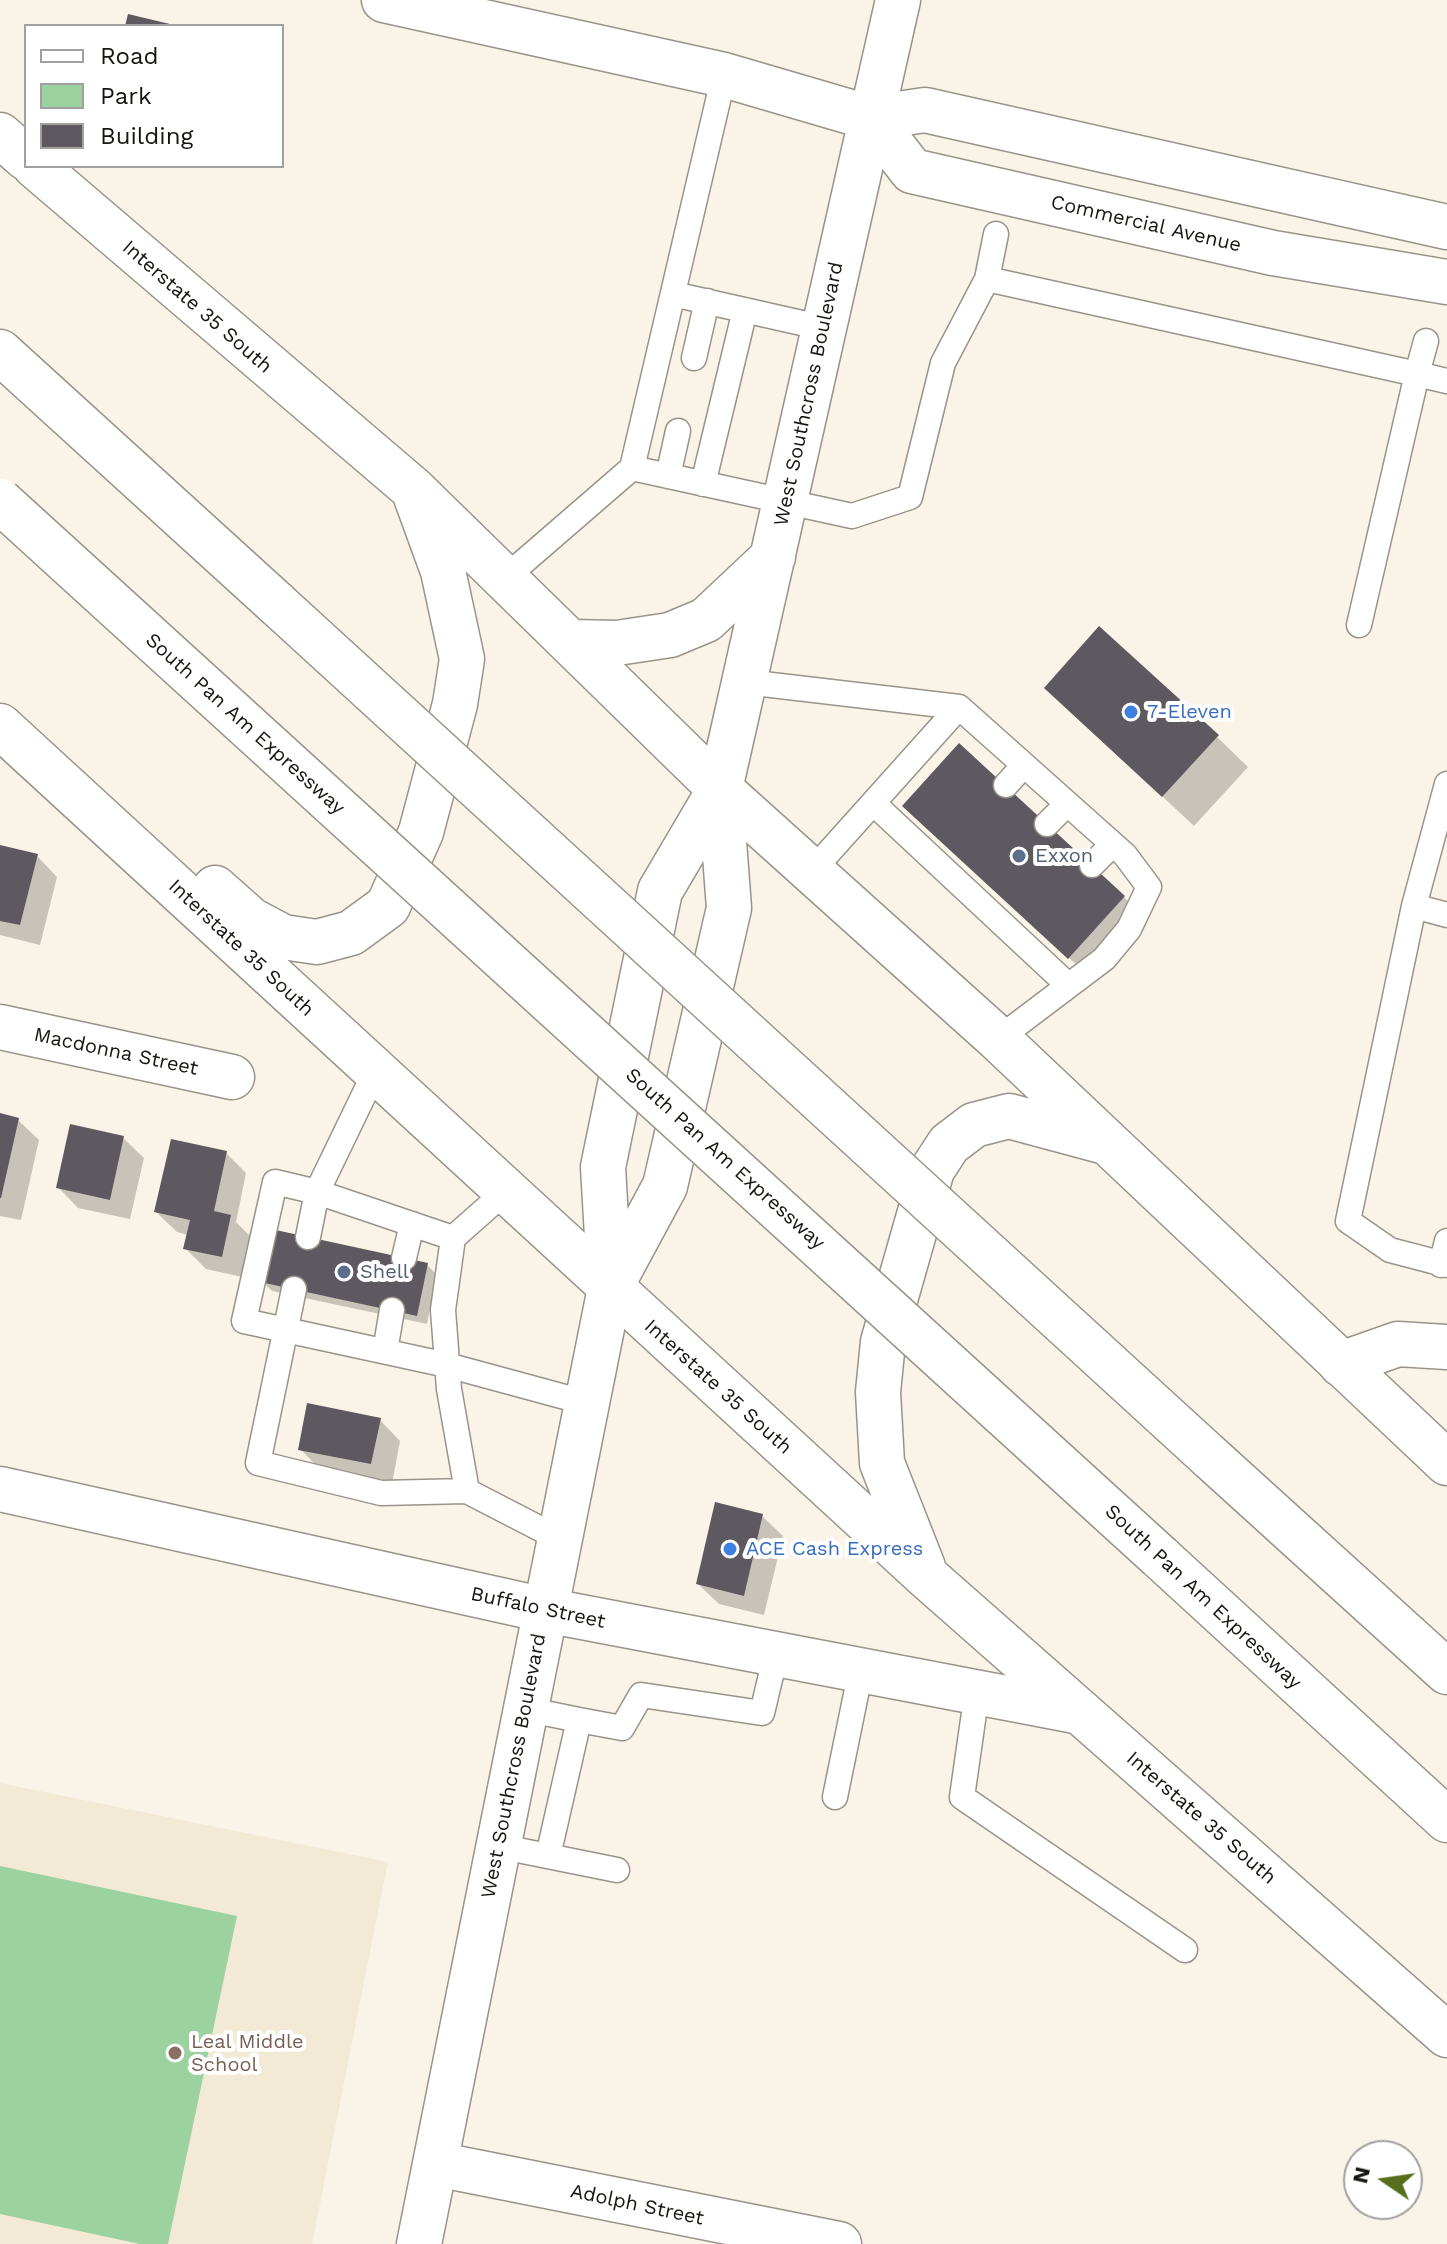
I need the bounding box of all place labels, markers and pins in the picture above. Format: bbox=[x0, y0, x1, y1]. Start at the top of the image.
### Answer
place label: 7-Eleven bbox=[1147, 700, 1232, 724]
marker: 7-Eleven bbox=[1122, 703, 1140, 721]
place label: Exxon bbox=[1035, 844, 1093, 868]
marker: Exxon bbox=[1010, 847, 1028, 865]
place label: Shell bbox=[360, 1260, 409, 1284]
marker: Shell bbox=[335, 1263, 353, 1281]
place label: ACE Cash Express bbox=[746, 1537, 923, 1561]
marker: ACE Cash Express bbox=[721, 1540, 739, 1558]
place label: Leal Middle School bbox=[191, 2030, 304, 2077]
marker: Leal Middle School bbox=[166, 2044, 184, 2062]

